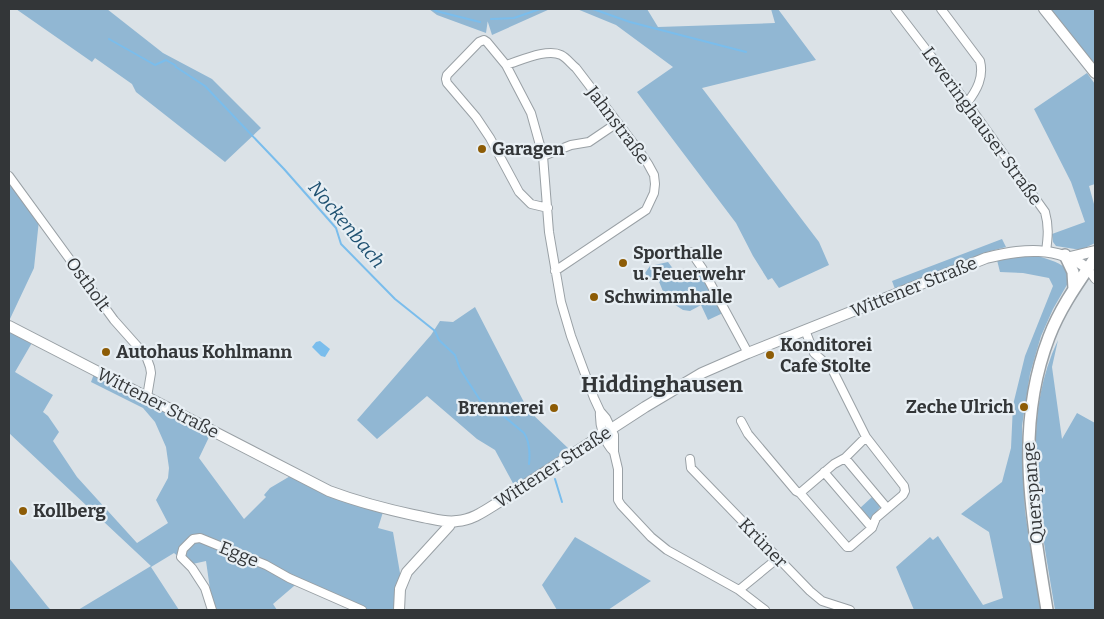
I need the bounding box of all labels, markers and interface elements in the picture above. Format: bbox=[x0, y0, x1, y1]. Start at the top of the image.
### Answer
street label: Leveringhauser Straße bbox=[917, 43, 1047, 209]
street label: Jahnstraße bbox=[581, 81, 654, 168]
place label: Garagen bbox=[492, 138, 565, 160]
marker: Garagen bbox=[476, 143, 488, 155]
water label: Nockenbach bbox=[304, 176, 390, 273]
place label: Sporthalle u. Feuerwehr bbox=[633, 242, 746, 285]
street label: Wittener Straße bbox=[848, 252, 980, 322]
street label: Ostholt bbox=[61, 253, 115, 316]
marker: Sporthalle u. Feuerwehr bbox=[617, 257, 629, 269]
place label: Schwimmhalle bbox=[604, 286, 732, 308]
marker: Schwimmhalle bbox=[588, 291, 600, 303]
place label: Konditorei Cafe Stolte bbox=[780, 334, 872, 377]
place label: Autohaus Kohlmann bbox=[116, 341, 293, 363]
marker: Autohaus Kohlmann bbox=[100, 346, 112, 358]
marker: Konditorei Cafe Stolte bbox=[764, 349, 776, 361]
street label: Wittener Straße bbox=[93, 363, 223, 443]
district label: Hiddinghausen bbox=[581, 371, 743, 398]
place label: Zeche Ulrich bbox=[906, 396, 1015, 418]
place label: Brennerei bbox=[458, 397, 544, 419]
marker: Zeche Ulrich bbox=[1018, 401, 1030, 413]
marker: Brennerei bbox=[548, 402, 560, 414]
street label: Wittener Straße bbox=[491, 421, 615, 513]
street label: Querspange bbox=[1018, 441, 1048, 545]
place label: Kollberg bbox=[33, 500, 107, 522]
marker: Kollberg bbox=[17, 505, 29, 517]
street label: Krüner bbox=[734, 514, 792, 572]
street label: Egge bbox=[216, 536, 262, 572]

